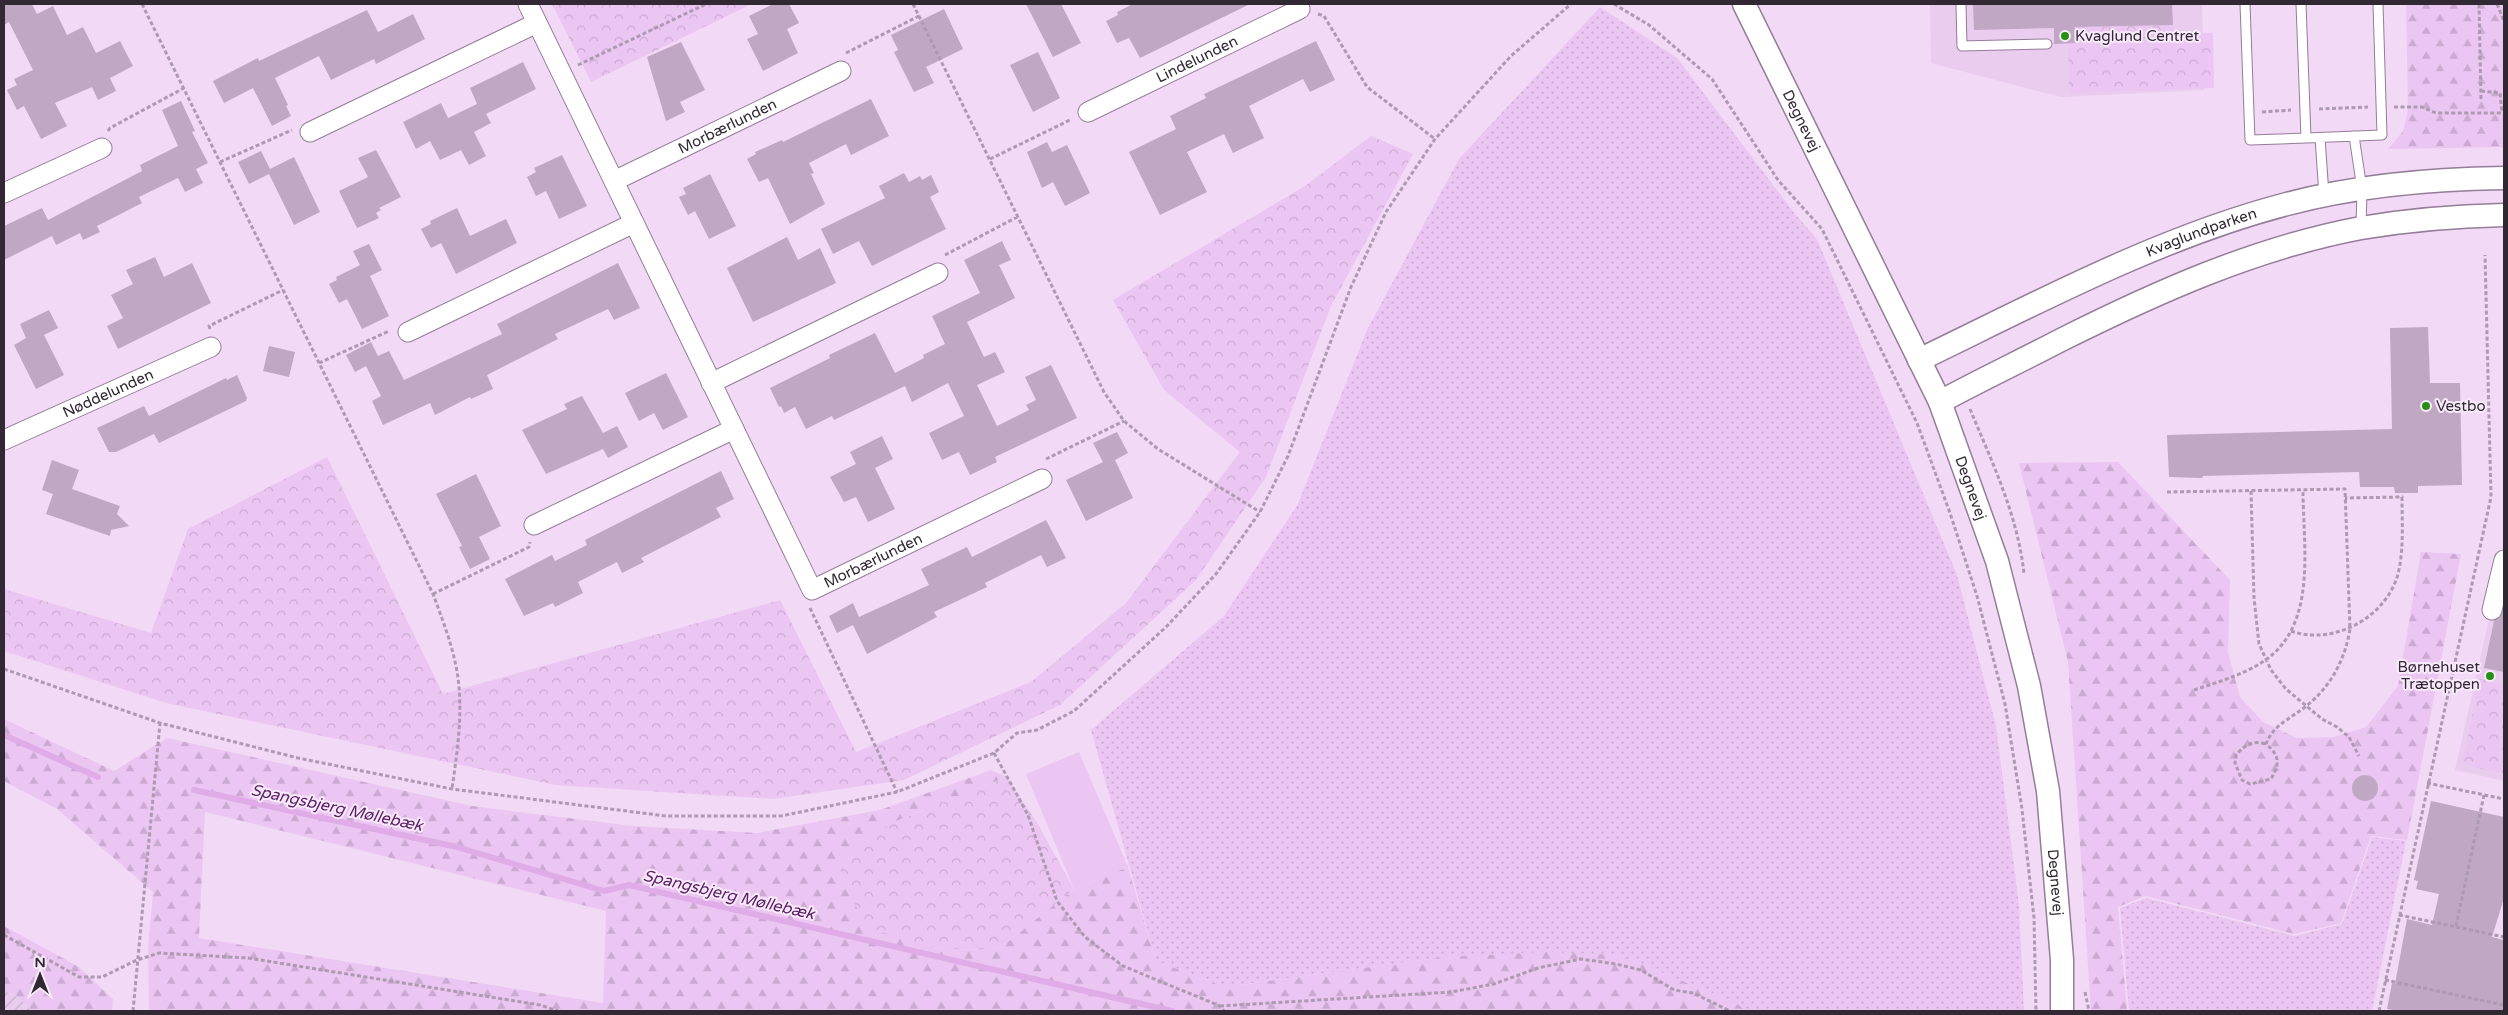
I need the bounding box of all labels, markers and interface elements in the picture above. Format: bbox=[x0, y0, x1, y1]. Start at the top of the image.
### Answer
place label: Kvaglund Centret bbox=[2075, 27, 2200, 45]
marker: Kvaglund Centret bbox=[2059, 30, 2071, 42]
street label: Lindelunden bbox=[1153, 32, 1241, 87]
street label: Degnevej bbox=[1779, 87, 1824, 155]
street label: Morbærlunden bbox=[675, 95, 780, 158]
street label: Kvaglundparken bbox=[2143, 204, 2259, 261]
street label: Nøddelunden bbox=[60, 365, 156, 421]
place label: Vestbo bbox=[2436, 397, 2486, 415]
marker: Vestbo bbox=[2420, 400, 2432, 412]
street label: Degnevej bbox=[1951, 454, 1991, 522]
street label: Morbærlunden bbox=[821, 529, 925, 592]
place label: Børnehuset Trætoppen bbox=[2398, 658, 2480, 693]
marker: Børnehuset Trætoppen bbox=[2484, 670, 2496, 682]
water label: Spangsbjerg Møllebæk bbox=[249, 780, 426, 836]
street label: Degnevej bbox=[2044, 848, 2067, 916]
water label: Spangsbjerg Møllebæk bbox=[641, 866, 818, 925]
north arrow bbox=[15, 950, 65, 1000]
text: N bbox=[34, 954, 46, 971]

